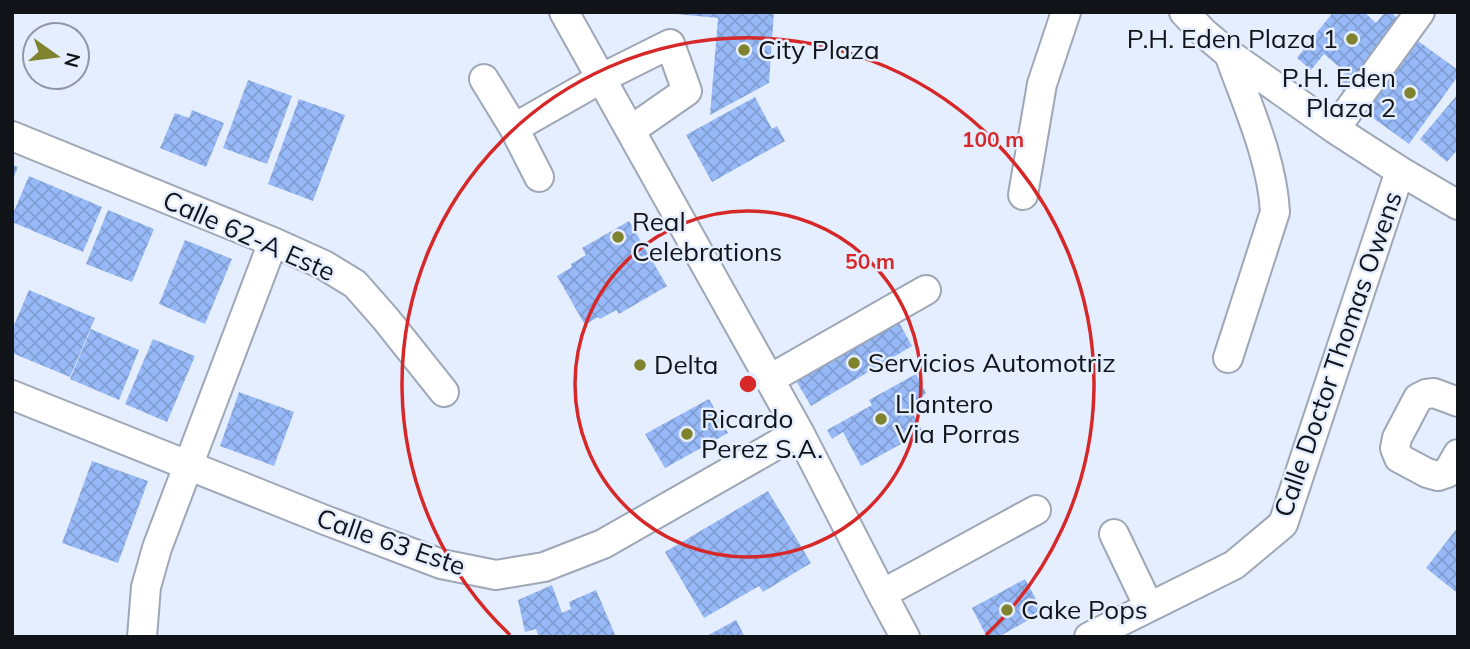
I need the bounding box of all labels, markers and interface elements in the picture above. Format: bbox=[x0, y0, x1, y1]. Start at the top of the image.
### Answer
north arrow bbox=[21, 21, 91, 91]
place label: P.H. Eden Plaza 1 bbox=[1127, 22, 1338, 55]
marker: P.H. Eden Plaza 1 bbox=[1344, 31, 1360, 47]
place label: City Plaza bbox=[758, 33, 880, 66]
marker: City Plaza bbox=[736, 42, 752, 58]
text: N bbox=[59, 50, 86, 70]
place label: P.H. Eden Plaza 2 bbox=[1282, 61, 1396, 124]
marker: P.H. Eden Plaza 2 bbox=[1402, 85, 1418, 101]
text: 100 m bbox=[962, 126, 1024, 152]
street label: Calle 62-A Este bbox=[158, 183, 340, 288]
street label: Calle Doctor Thomas Owens bbox=[1266, 187, 1409, 521]
place label: Real Celebrations bbox=[632, 205, 782, 268]
marker: Real Celebrations bbox=[610, 229, 626, 245]
text: 50 m bbox=[845, 248, 895, 274]
place label: Servicios Automotriz bbox=[868, 346, 1116, 379]
place label: Delta bbox=[654, 348, 718, 381]
marker: Servicios Automotriz bbox=[846, 355, 862, 371]
marker: Delta bbox=[632, 357, 648, 373]
centre of rings bbox=[736, 372, 760, 396]
place label: Llantero Via Porras bbox=[895, 387, 1020, 450]
place label: Ricardo Perez S.A. bbox=[701, 402, 823, 465]
marker: Llantero Via Porras bbox=[873, 411, 889, 427]
marker: Ricardo Perez S.A. bbox=[679, 426, 695, 442]
street label: Calle 63 Este bbox=[312, 501, 470, 582]
place label: Cake Pops bbox=[1021, 593, 1148, 626]
marker: Cake Pops bbox=[999, 602, 1015, 618]

